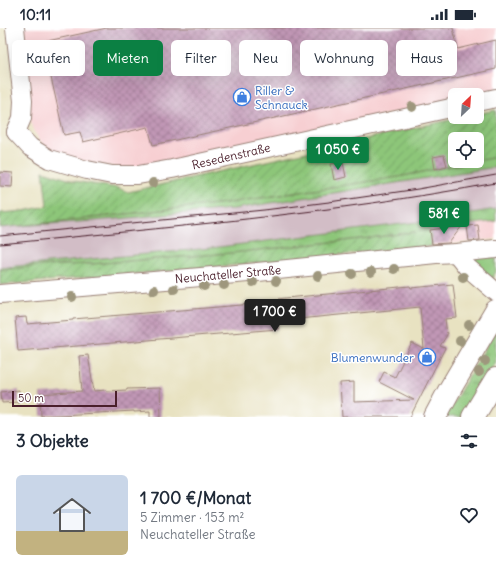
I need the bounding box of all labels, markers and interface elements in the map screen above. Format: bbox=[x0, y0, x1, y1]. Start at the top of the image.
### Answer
text: 10:11 bbox=[20, 5, 51, 24]
chip: Kaufen bbox=[12, 40, 85, 76]
chip: Mieten bbox=[93, 40, 163, 76]
chip: Filter bbox=[171, 40, 231, 76]
chip: Neu bbox=[239, 40, 292, 76]
chip: Wohnung bbox=[300, 40, 388, 76]
chip: Haus bbox=[396, 40, 457, 76]
place label: Riller & Schnauck bbox=[255, 83, 308, 112]
shop icon: Riller & Schnauck bbox=[232, 87, 252, 107]
north arrow bbox=[448, 88, 484, 124]
map controls bbox=[448, 88, 484, 168]
button: locate bbox=[448, 132, 484, 168]
pin: 1 050 € bbox=[301, 137, 375, 171]
street label: Resedenstraße bbox=[190, 140, 272, 172]
text: 1 050 € bbox=[316, 141, 360, 158]
pin: 581 € bbox=[416, 201, 472, 235]
text: 581 € bbox=[428, 205, 460, 222]
street label: Neuchateller Straße bbox=[174, 262, 282, 286]
pin: 1 700 € bbox=[238, 299, 312, 333]
text: 1 700 € bbox=[253, 303, 297, 320]
shop icon: Blumenwunder bbox=[417, 347, 437, 367]
place label: Blumenwunder bbox=[331, 350, 414, 365]
scale bar bbox=[12, 389, 117, 408]
text: 50 m bbox=[18, 391, 44, 405]
text: 3 Objekte bbox=[16, 430, 89, 452]
icon: filters bbox=[458, 430, 480, 452]
text: 1 700 €/Monat bbox=[140, 487, 251, 509]
icon: home bbox=[48, 491, 96, 539]
icon: heart bbox=[458, 504, 480, 526]
text: 5 Zimmer · 153 m² bbox=[140, 509, 244, 526]
text: Neuchateller Straße bbox=[140, 526, 255, 543]

